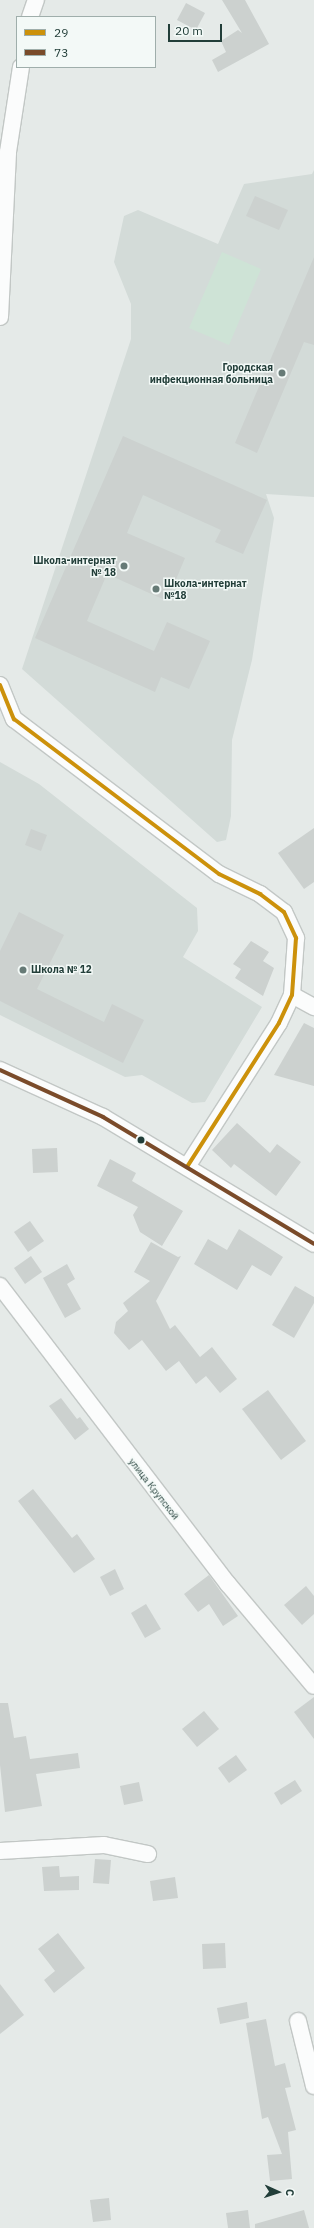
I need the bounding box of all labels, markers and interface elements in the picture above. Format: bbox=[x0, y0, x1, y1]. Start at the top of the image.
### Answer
legend bbox=[16, 16, 156, 68]
scale bar bbox=[170, 16, 224, 42]
text: 20 m bbox=[175, 23, 203, 38]
text: 29 bbox=[54, 25, 68, 40]
text: 73 bbox=[54, 45, 68, 60]
place label: Городская инфекционная больница bbox=[150, 361, 273, 384]
marker: Городская инфекционная больница bbox=[276, 367, 288, 379]
place label: Школа-интернат № 18 bbox=[33, 554, 116, 578]
marker: Школа-интернат № 18 bbox=[119, 561, 129, 571]
place label: Школа-интернат №18 bbox=[164, 577, 247, 600]
marker: Школа-интернат №18 bbox=[151, 584, 161, 594]
place label: Школа № 12 bbox=[31, 964, 92, 976]
marker: Школа № 12 bbox=[18, 965, 28, 975]
unlabelled marker bbox=[136, 1135, 146, 1145]
street label: улица Крупской bbox=[126, 1456, 182, 1522]
north arrow bbox=[258, 2172, 298, 2212]
text: С bbox=[283, 2189, 297, 2197]

